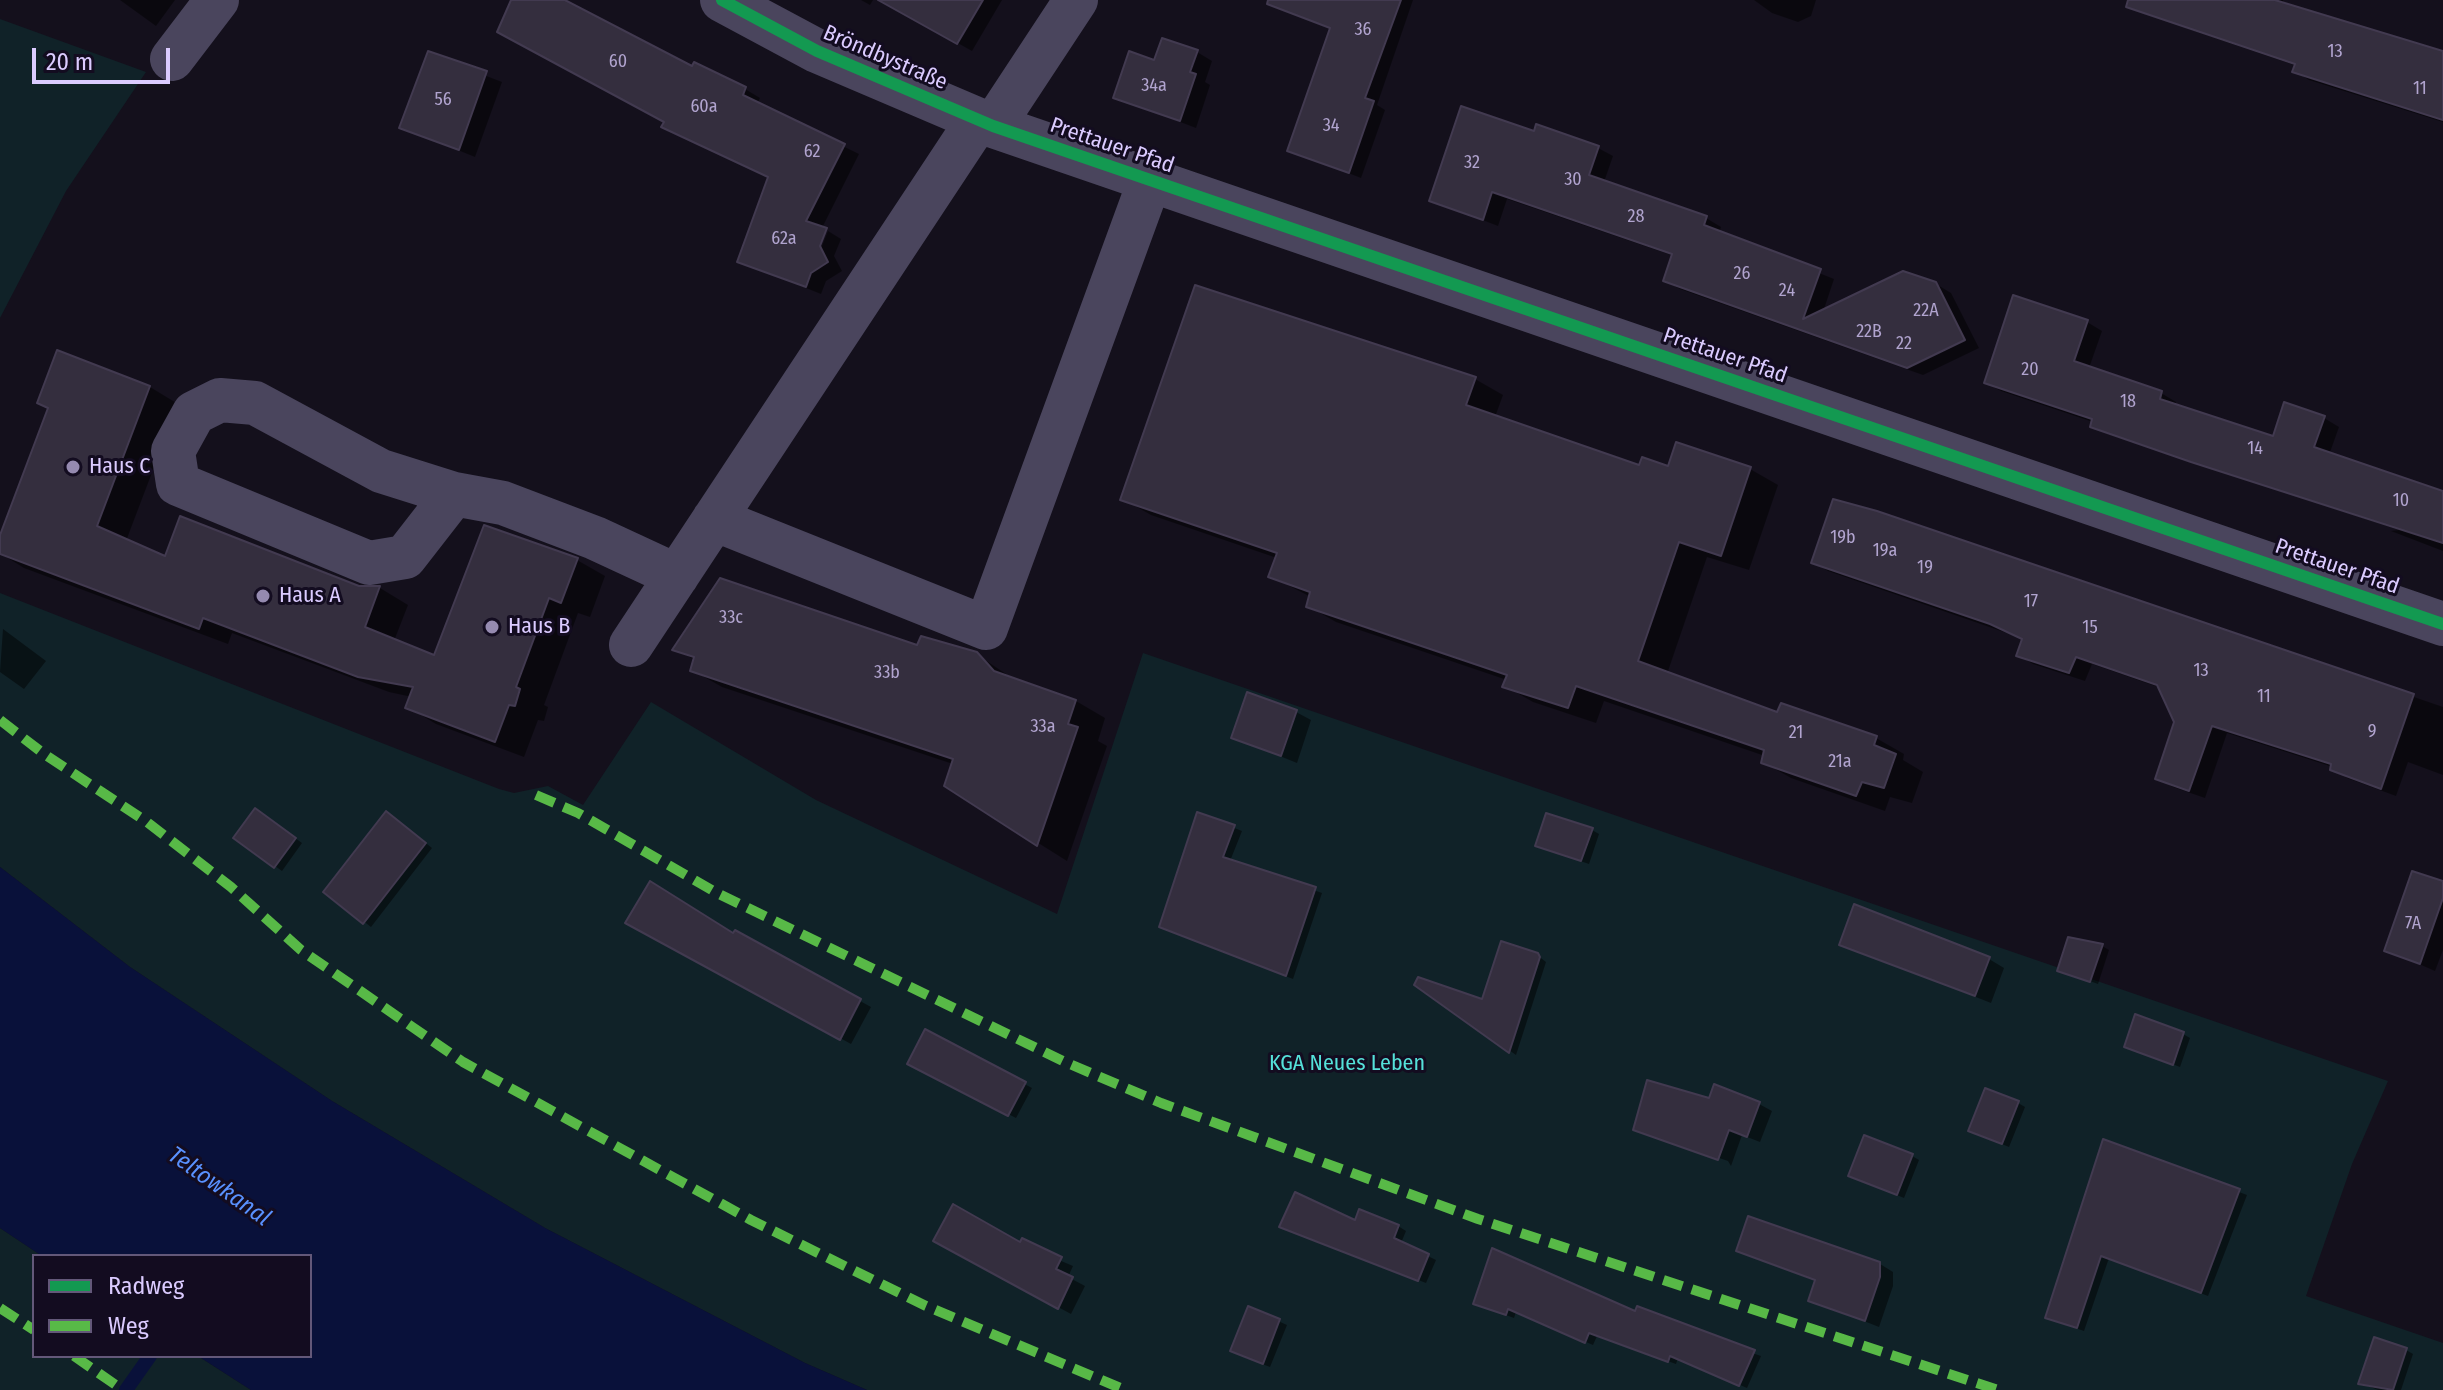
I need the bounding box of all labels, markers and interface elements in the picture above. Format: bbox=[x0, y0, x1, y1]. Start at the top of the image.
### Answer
house number: 36 bbox=[1354, 19, 1372, 41]
street label: Bröndbystraße bbox=[819, 20, 951, 96]
scale bar bbox=[36, 32, 174, 82]
house number: 13 bbox=[2327, 41, 2343, 63]
text: 20 m bbox=[46, 48, 93, 76]
house number: 60 bbox=[609, 51, 627, 73]
house number: 34a bbox=[1141, 75, 1167, 97]
house number: 11 bbox=[2413, 78, 2427, 100]
house number: 56 bbox=[434, 89, 452, 111]
house number: 60a bbox=[690, 96, 718, 118]
street label: Prettauer Pfad bbox=[1046, 112, 1178, 180]
house number: 34 bbox=[1323, 115, 1339, 137]
house number: 62 bbox=[804, 141, 820, 163]
house number: 32 bbox=[1464, 152, 1480, 174]
house number: 30 bbox=[1564, 169, 1582, 191]
house number: 28 bbox=[1628, 206, 1644, 228]
house number: 62a bbox=[771, 228, 797, 250]
house number: 26 bbox=[1734, 263, 1750, 285]
house number: 24 bbox=[1779, 280, 1795, 302]
house number: 22A bbox=[1913, 300, 1939, 322]
house number: 22B bbox=[1856, 321, 1882, 343]
street label: Prettauer Pfad bbox=[1659, 322, 1791, 390]
house number: 22 bbox=[1896, 333, 1912, 355]
house number: 20 bbox=[2021, 359, 2039, 381]
house number: 18 bbox=[2120, 391, 2136, 413]
house number: 14 bbox=[2247, 438, 2263, 460]
place label: Haus C bbox=[89, 454, 150, 480]
marker: Haus C bbox=[64, 458, 82, 476]
house number: 10 bbox=[2393, 490, 2409, 512]
house number: 19b bbox=[1830, 527, 1856, 549]
street label: Prettauer Pfad bbox=[2271, 533, 2403, 601]
house number: 19a bbox=[1873, 540, 1897, 562]
house number: 19 bbox=[1917, 557, 1933, 579]
place label: Haus A bbox=[279, 583, 341, 609]
marker: Haus A bbox=[254, 587, 272, 605]
house number: 17 bbox=[2024, 591, 2038, 613]
house number: 33c bbox=[719, 607, 743, 629]
place label: Haus B bbox=[508, 614, 570, 640]
house number: 15 bbox=[2082, 617, 2098, 639]
marker: Haus B bbox=[483, 618, 501, 636]
house number: 13 bbox=[2193, 660, 2209, 682]
house number: 33b bbox=[874, 662, 900, 684]
house number: 11 bbox=[2257, 686, 2271, 708]
house number: 33a bbox=[1030, 716, 1056, 738]
house number: 9 bbox=[2368, 721, 2376, 743]
house number: 21 bbox=[1789, 722, 1803, 744]
house number: 21a bbox=[1828, 751, 1852, 773]
house number: 7A bbox=[2405, 913, 2421, 935]
park label: KGA Neues Leben bbox=[1269, 1051, 1425, 1077]
water label: Teltowkanal bbox=[162, 1141, 276, 1233]
legend bbox=[32, 1254, 312, 1358]
text: Radweg bbox=[108, 1272, 184, 1300]
text: Weg bbox=[108, 1312, 149, 1340]

